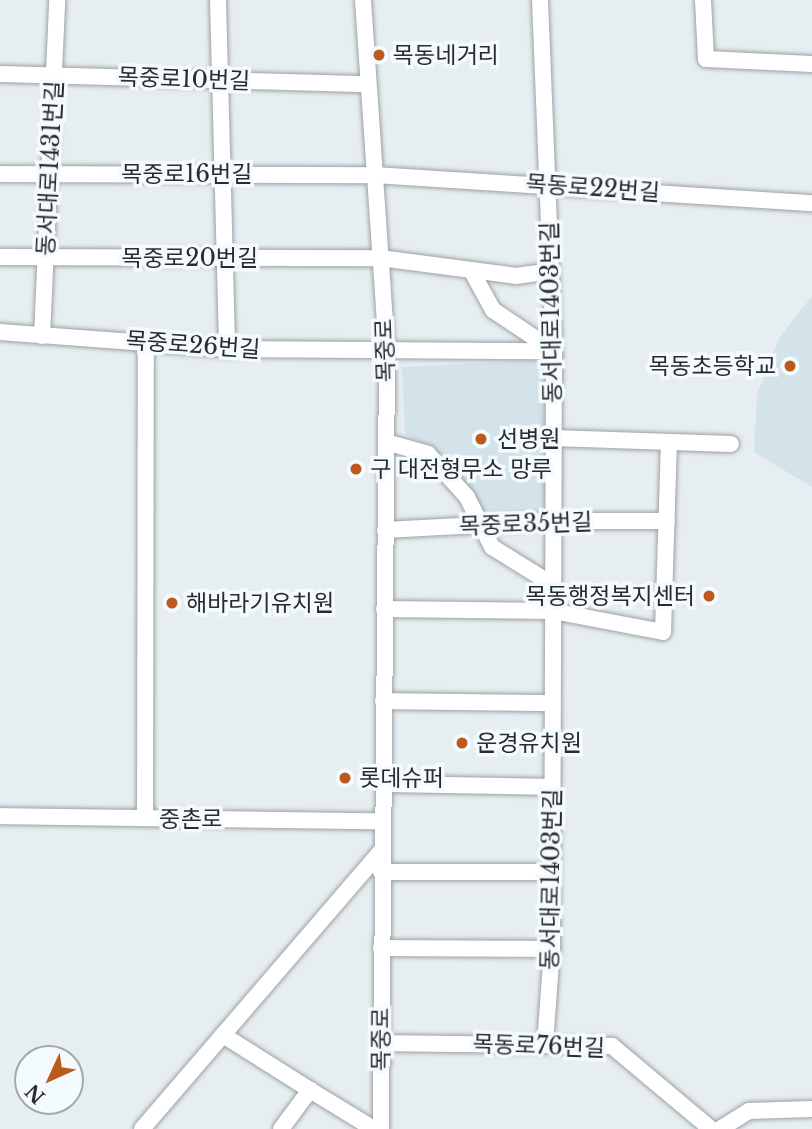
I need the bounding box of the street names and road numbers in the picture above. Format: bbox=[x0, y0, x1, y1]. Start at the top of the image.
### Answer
street label: 목중로10번길 bbox=[117, 63, 251, 95]
street label: 동서대로1431번길 bbox=[32, 80, 68, 256]
street label: 목중로16번길 bbox=[122, 160, 252, 188]
street label: 목동로22번길 bbox=[525, 170, 661, 206]
street label: 동서대로1403번길 bbox=[536, 221, 566, 403]
street label: 목중로20번길 bbox=[122, 244, 258, 272]
street label: 목중로 bbox=[370, 318, 400, 382]
street label: 목중로26번길 bbox=[125, 327, 261, 363]
street label: 목중로35번길 bbox=[459, 508, 593, 540]
street label: 동서대로1403번길 bbox=[536, 788, 566, 970]
street label: 중촌로 bbox=[159, 805, 223, 833]
street label: 목중로 bbox=[367, 1007, 395, 1071]
street label: 목동로76번길 bbox=[472, 1030, 606, 1062]

